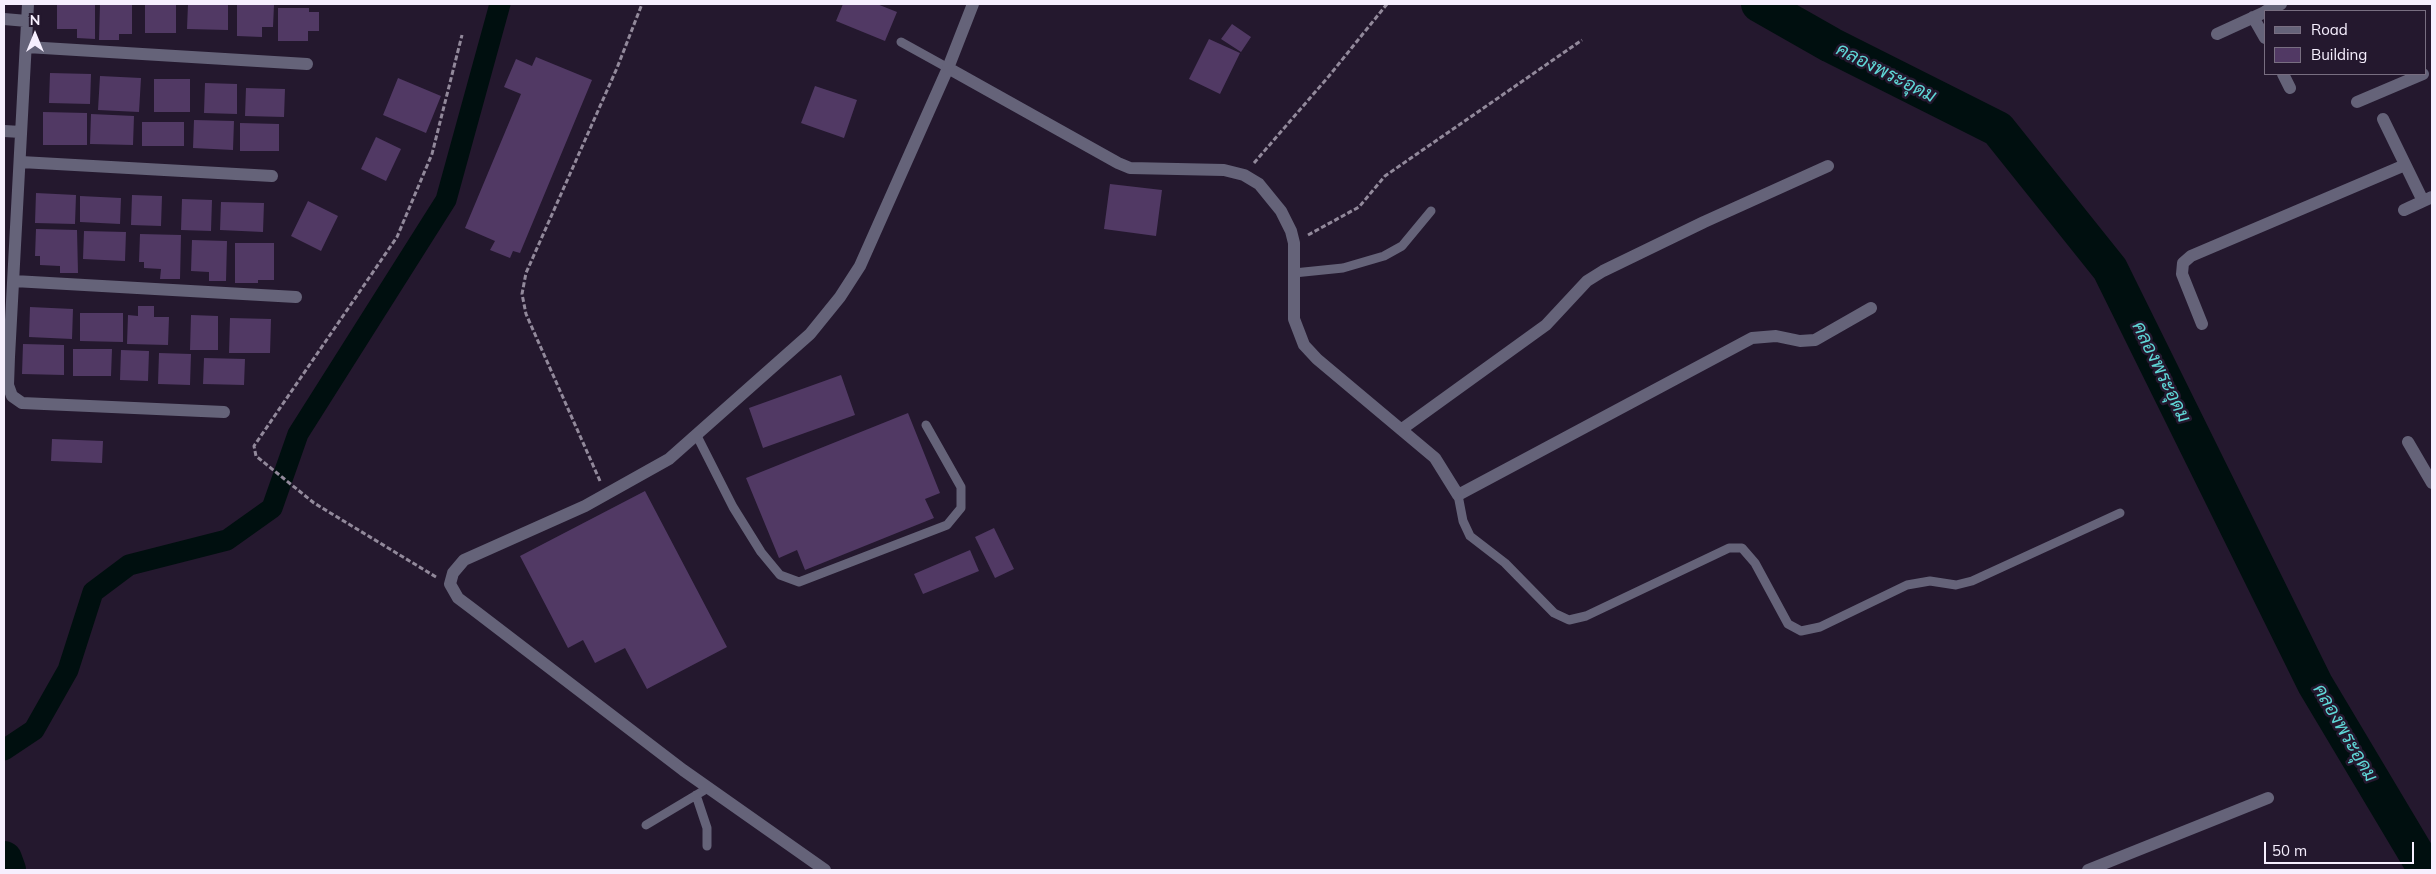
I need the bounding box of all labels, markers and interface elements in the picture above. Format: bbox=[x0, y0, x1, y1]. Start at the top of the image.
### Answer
north arrow bbox=[10, 10, 60, 60]
legend bbox=[2264, 10, 2426, 75]
text: N bbox=[30, 11, 40, 29]
text: Road bbox=[2311, 20, 2348, 39]
water label: คลองพระอุดม bbox=[1832, 38, 1940, 108]
text: Building bbox=[2311, 45, 2367, 64]
water label: คลองพระอุดม bbox=[2127, 318, 2195, 426]
water label: คลองพระอุดม bbox=[2308, 680, 2382, 786]
scale bar bbox=[2266, 832, 2416, 864]
text: 50 m bbox=[2272, 841, 2307, 860]

